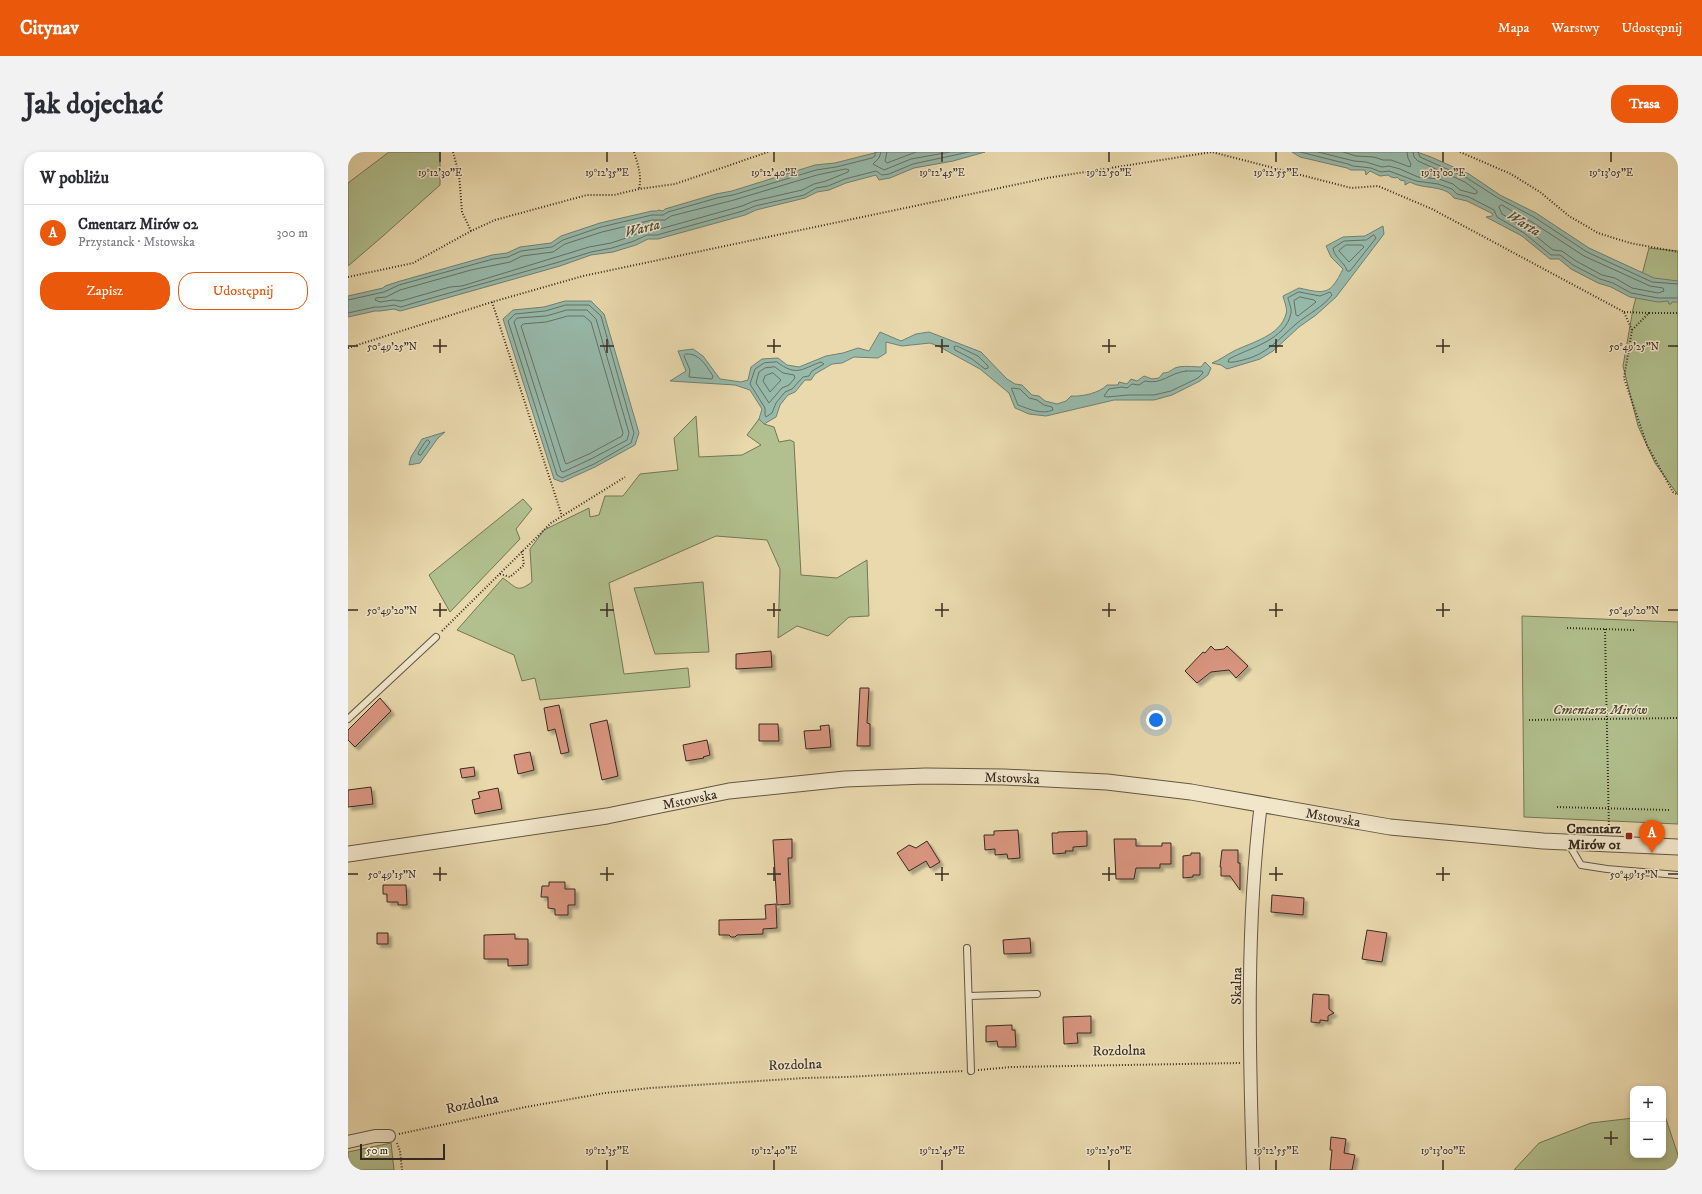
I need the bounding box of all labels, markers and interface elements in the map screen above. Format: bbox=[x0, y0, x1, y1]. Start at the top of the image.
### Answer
text: Citynav bbox=[20, 17, 79, 40]
text: Mapa bbox=[1498, 19, 1530, 37]
text: Warstwy bbox=[1552, 19, 1599, 37]
text: Udostępnij bbox=[1621, 19, 1682, 37]
button: Trasa bbox=[1611, 85, 1678, 123]
text: Jak dojechać bbox=[24, 87, 163, 122]
text: W pobliżu bbox=[40, 167, 109, 189]
text: 19°12'30"E bbox=[418, 167, 462, 179]
text: 19°12'35"E bbox=[585, 167, 629, 179]
text: 19°12'40"E bbox=[751, 167, 797, 179]
text: 19°12'45"E bbox=[919, 167, 965, 179]
text: 19°12'50"E bbox=[1086, 167, 1132, 179]
text: 19°12'55"E bbox=[1254, 167, 1298, 179]
text: 19°13'00"E bbox=[1421, 167, 1465, 179]
text: 19°13'05"E bbox=[1589, 167, 1633, 179]
water label: Warta bbox=[1503, 206, 1544, 241]
text: Cmentarz Mirów 02 bbox=[78, 215, 198, 234]
water label: Warta bbox=[622, 215, 662, 242]
text: A bbox=[49, 225, 57, 241]
text: 300 m bbox=[277, 225, 308, 241]
text: Przystanek · Mstowska bbox=[78, 234, 195, 250]
button: Zapisz bbox=[40, 272, 170, 310]
button: Udostępnij bbox=[178, 272, 308, 310]
text: 50°49'25"N bbox=[367, 341, 417, 353]
text: 50°49'25"N bbox=[1609, 341, 1659, 353]
text: 50°49'20"N bbox=[367, 605, 417, 617]
text: 50°49'20"N bbox=[1609, 605, 1659, 617]
park label: Cmentarz Mirów bbox=[1553, 701, 1647, 719]
your location bbox=[1146, 710, 1166, 730]
street label: Mstowska bbox=[984, 769, 1040, 789]
street label: Mstowska bbox=[661, 786, 719, 814]
street label: Mstowska bbox=[1304, 804, 1362, 832]
place label: Cmentarz Mirów 01 bbox=[1567, 820, 1622, 854]
pin: A bbox=[1639, 820, 1665, 853]
marker: Cmentarz Mirów 01 bbox=[1624, 831, 1634, 841]
text: 50°49'15"N bbox=[368, 869, 416, 881]
text: 50°49'15"N bbox=[1610, 869, 1658, 881]
street label: Skalna bbox=[1228, 967, 1246, 1005]
street label: Rozdolna bbox=[1092, 1042, 1146, 1060]
street label: Rozdolna bbox=[768, 1055, 822, 1075]
map controls bbox=[1630, 1086, 1666, 1158]
button: + bbox=[1630, 1086, 1666, 1122]
street label: Rozdolna bbox=[444, 1090, 500, 1118]
button: − bbox=[1630, 1122, 1666, 1158]
scale bar bbox=[360, 1142, 445, 1161]
text: 50 m bbox=[366, 1144, 388, 1158]
text: 19°12'35"E bbox=[585, 1145, 629, 1157]
text: 19°12'40"E bbox=[751, 1145, 797, 1157]
text: 19°12'45"E bbox=[919, 1145, 965, 1157]
text: 19°12'50"E bbox=[1086, 1145, 1132, 1157]
text: 19°12'55"E bbox=[1254, 1145, 1298, 1157]
text: 19°13'00"E bbox=[1421, 1145, 1465, 1157]

